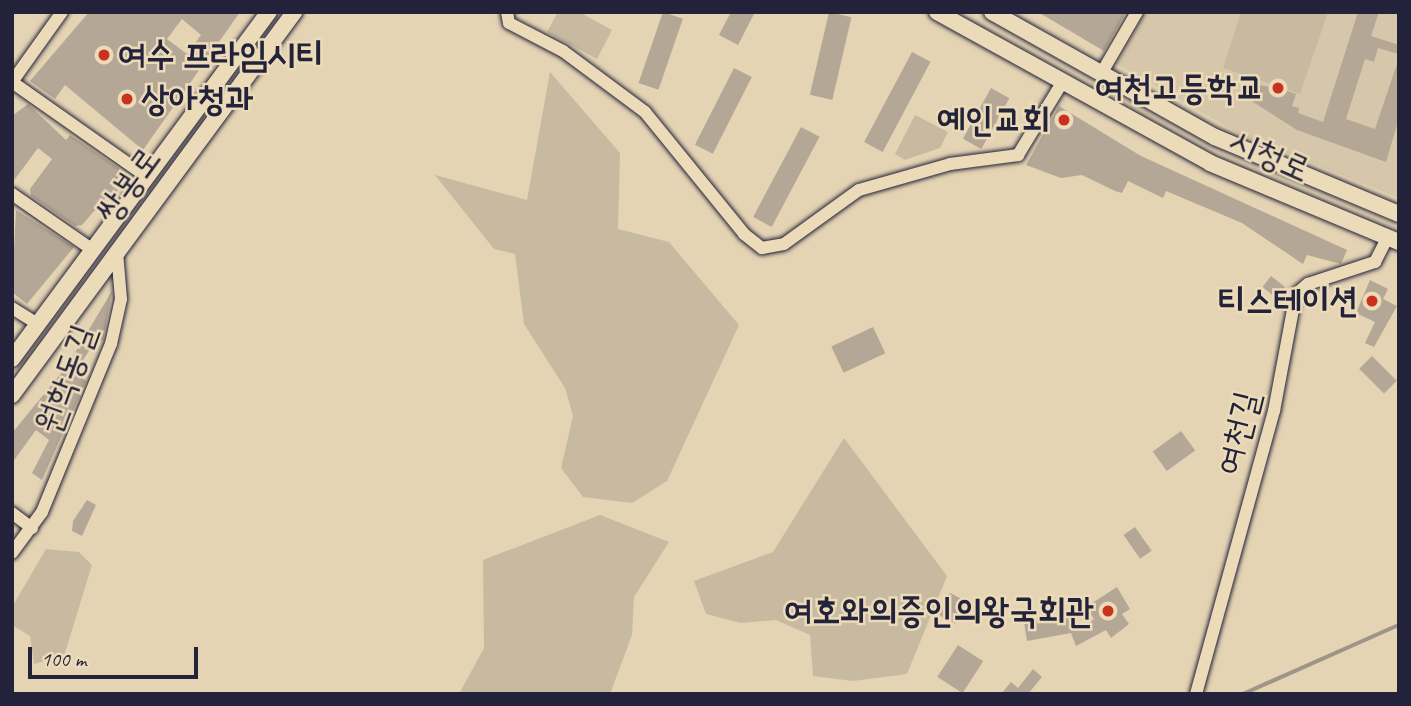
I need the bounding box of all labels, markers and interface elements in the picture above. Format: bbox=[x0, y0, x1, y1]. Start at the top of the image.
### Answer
place label: 여수 프라임시티 bbox=[118, 34, 324, 76]
marker: 여수 프라임시티 bbox=[96, 47, 112, 63]
place label: 여천고등학교 bbox=[1095, 67, 1264, 109]
place label: 상아청과 bbox=[141, 78, 254, 120]
marker: 여천고등학교 bbox=[1270, 80, 1286, 96]
marker: 상아청과 bbox=[119, 91, 135, 107]
place label: 예인교회 bbox=[937, 99, 1050, 141]
marker: 예인교회 bbox=[1056, 112, 1072, 128]
street label: 시청로 bbox=[1223, 119, 1317, 191]
street label: 쌍봉로 bbox=[86, 138, 170, 232]
place label: 티스테이션 bbox=[1217, 280, 1358, 322]
marker: 티스테이션 bbox=[1364, 293, 1380, 309]
street label: 원학동길 bbox=[27, 319, 105, 439]
street label: 여천길 bbox=[1207, 387, 1269, 479]
place label: 여호와의증인의왕국회관 bbox=[784, 590, 1094, 632]
marker: 여호와의증인의왕국회관 bbox=[1100, 603, 1116, 619]
scale bar bbox=[32, 632, 201, 676]
text: 100 m bbox=[41, 646, 86, 672]

